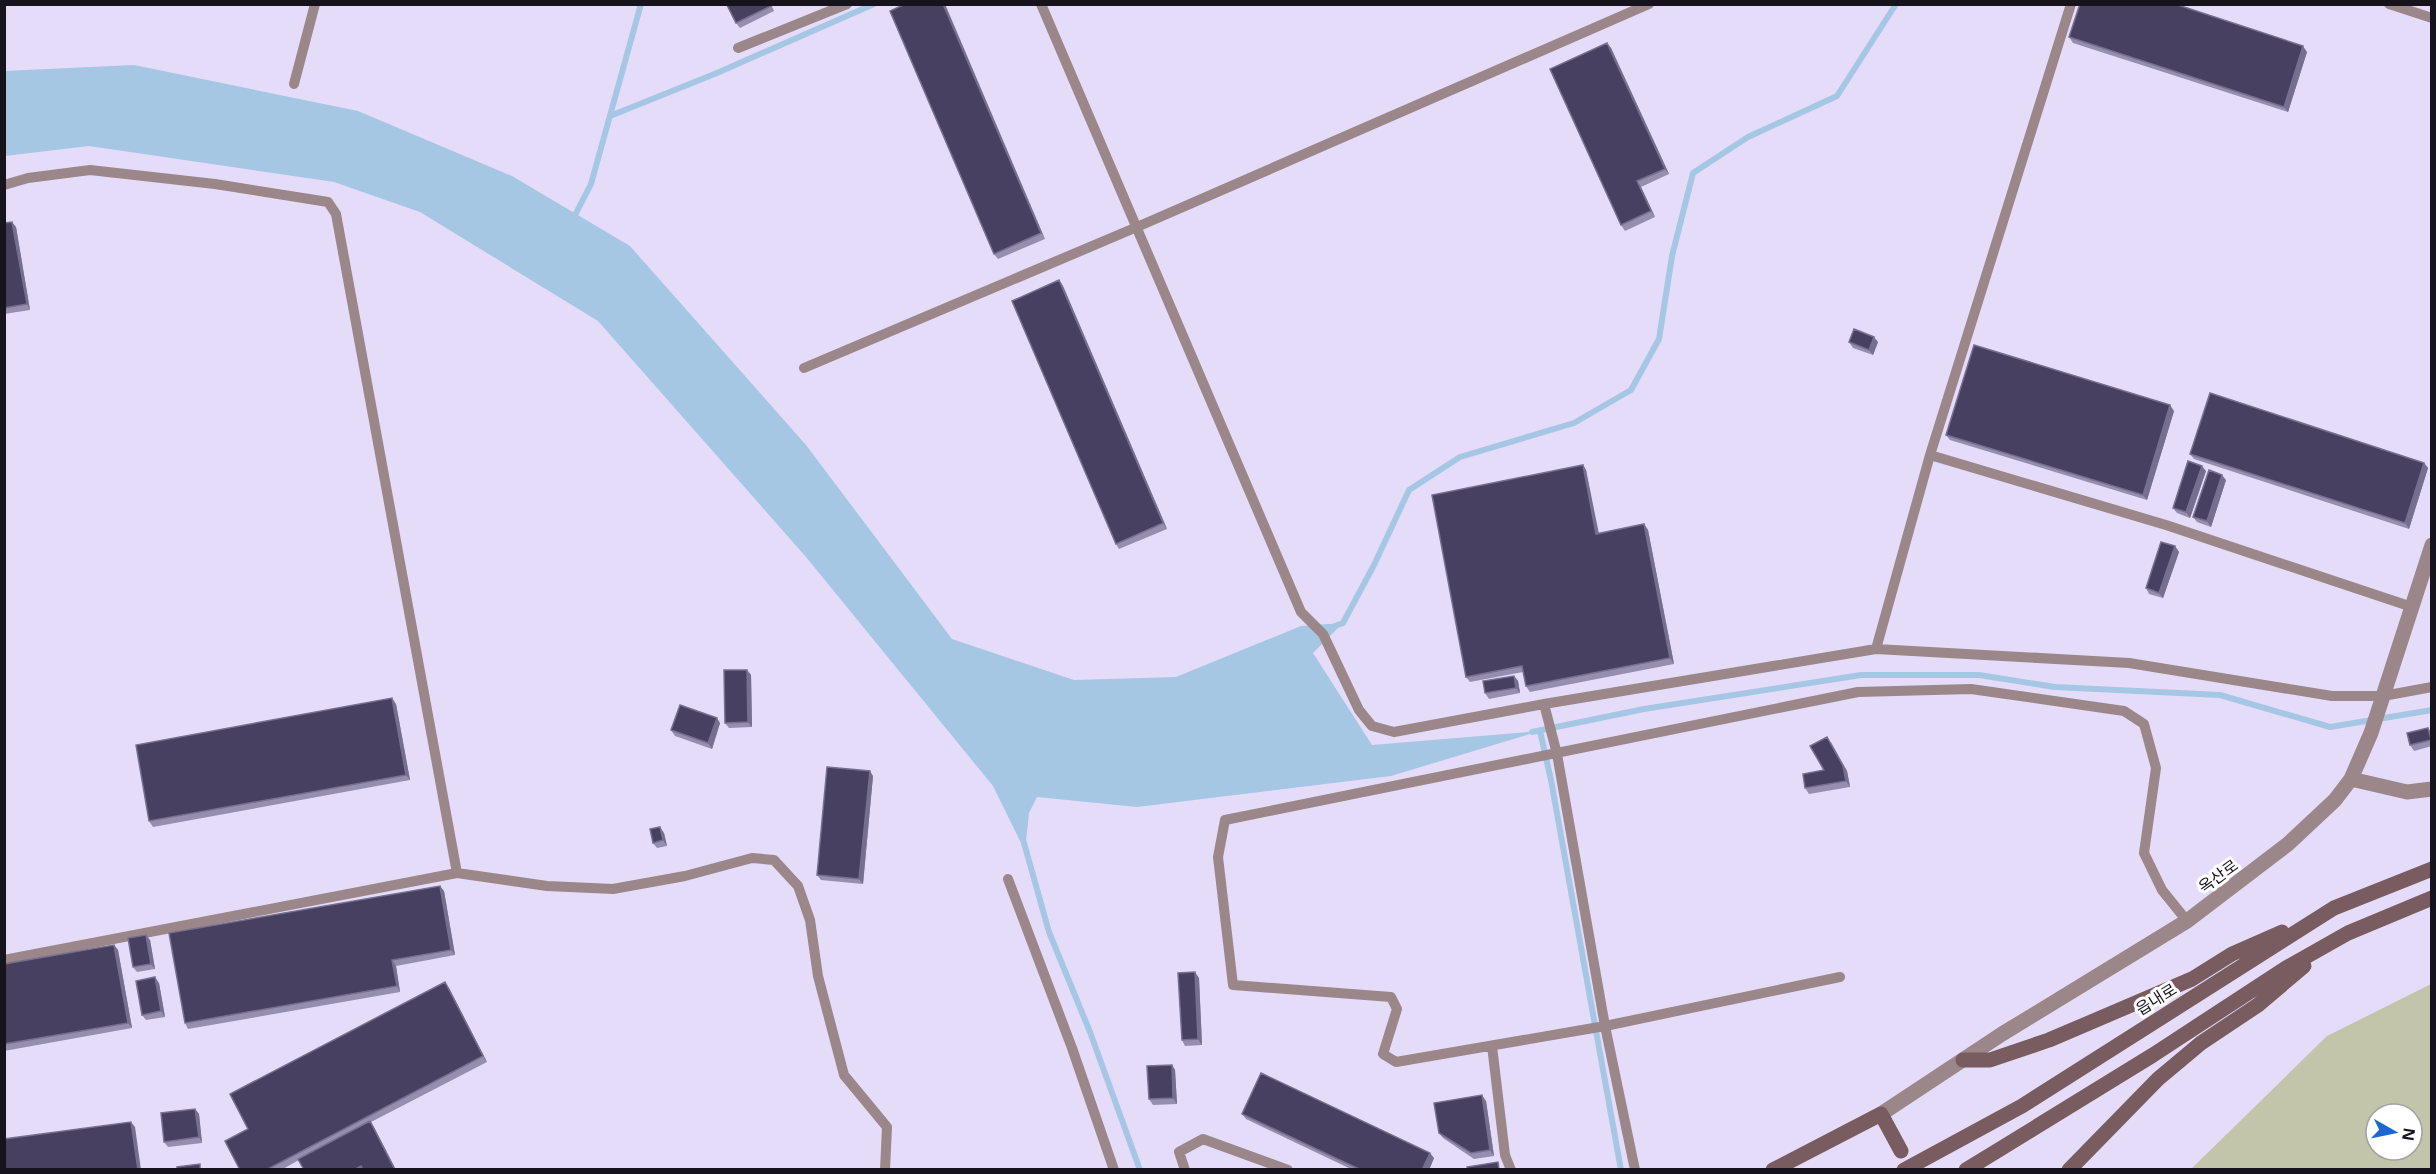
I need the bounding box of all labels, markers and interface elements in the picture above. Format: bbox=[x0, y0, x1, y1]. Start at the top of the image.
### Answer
street label: 옥산로 bbox=[2194, 854, 2243, 898]
street label: 읍내로 bbox=[2131, 978, 2181, 1020]
north arrow bbox=[2364, 1102, 2424, 1162]
text: N bbox=[2397, 1126, 2421, 1142]

